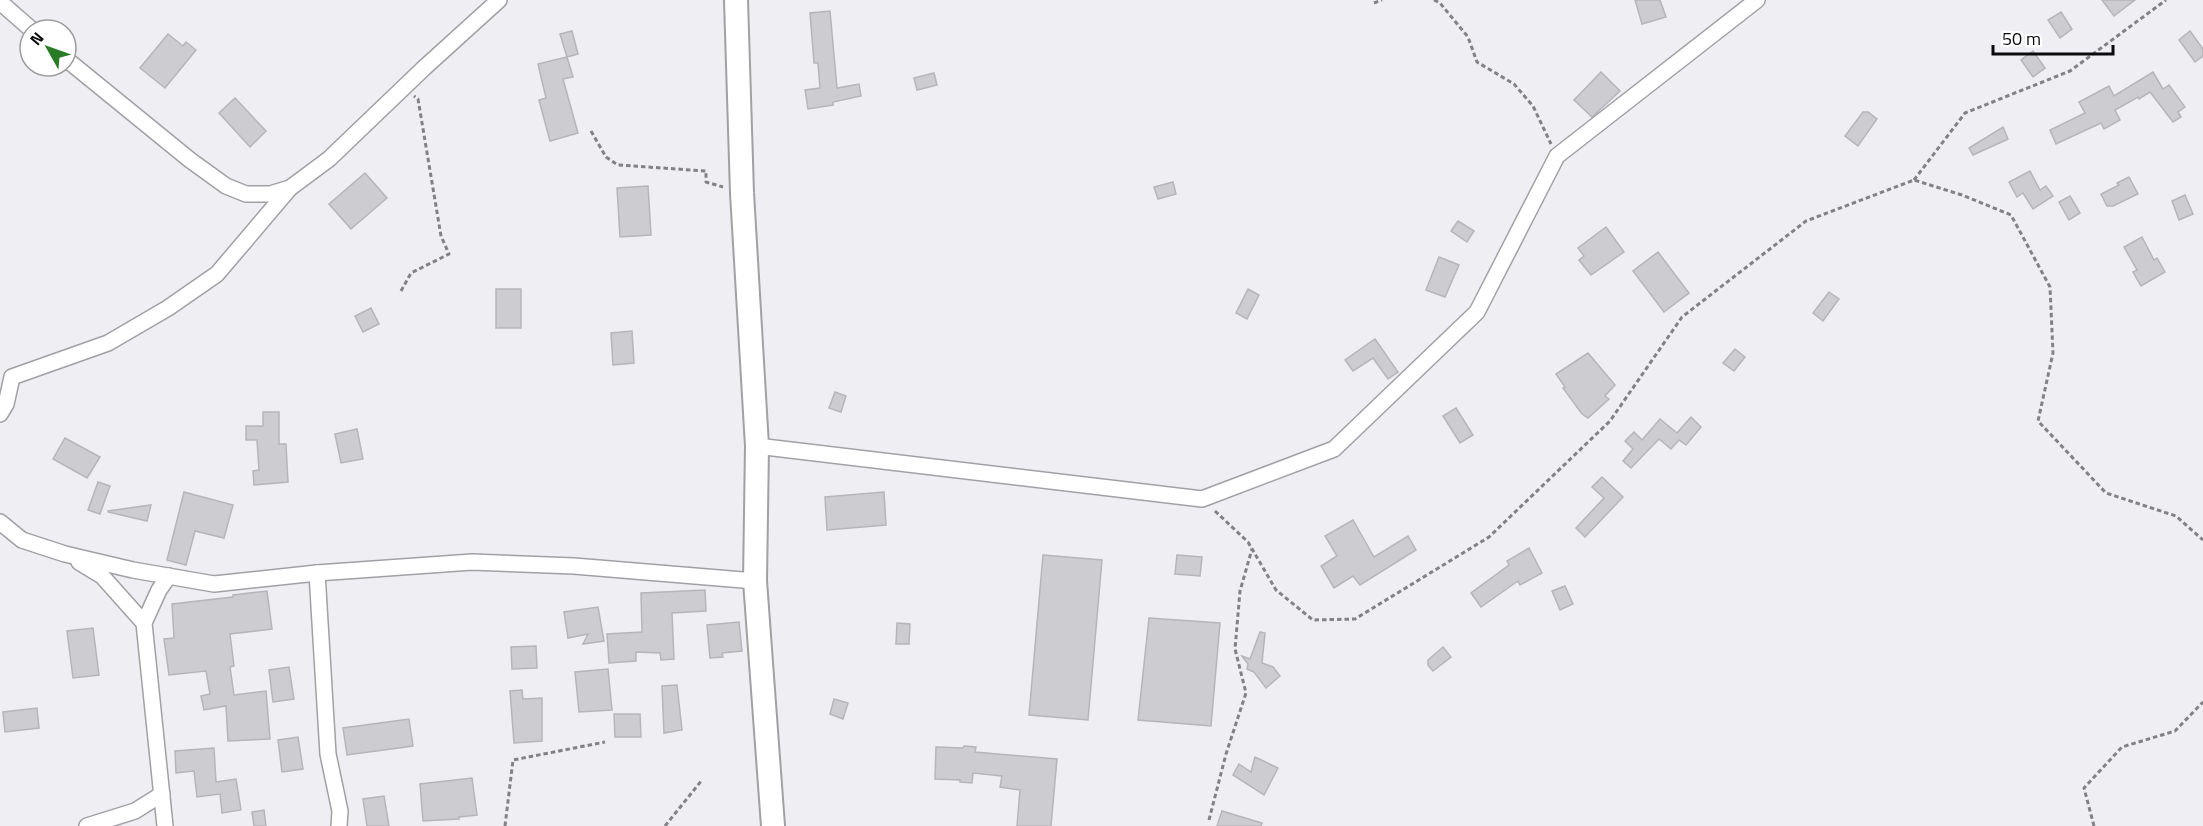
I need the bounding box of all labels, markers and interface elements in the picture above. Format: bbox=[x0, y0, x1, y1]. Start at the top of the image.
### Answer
north arrow bbox=[18, 18, 78, 78]
scale bar bbox=[1993, 18, 2113, 56]
text: 50 m bbox=[2002, 25, 2041, 52]
text: N bbox=[24, 26, 49, 50]

